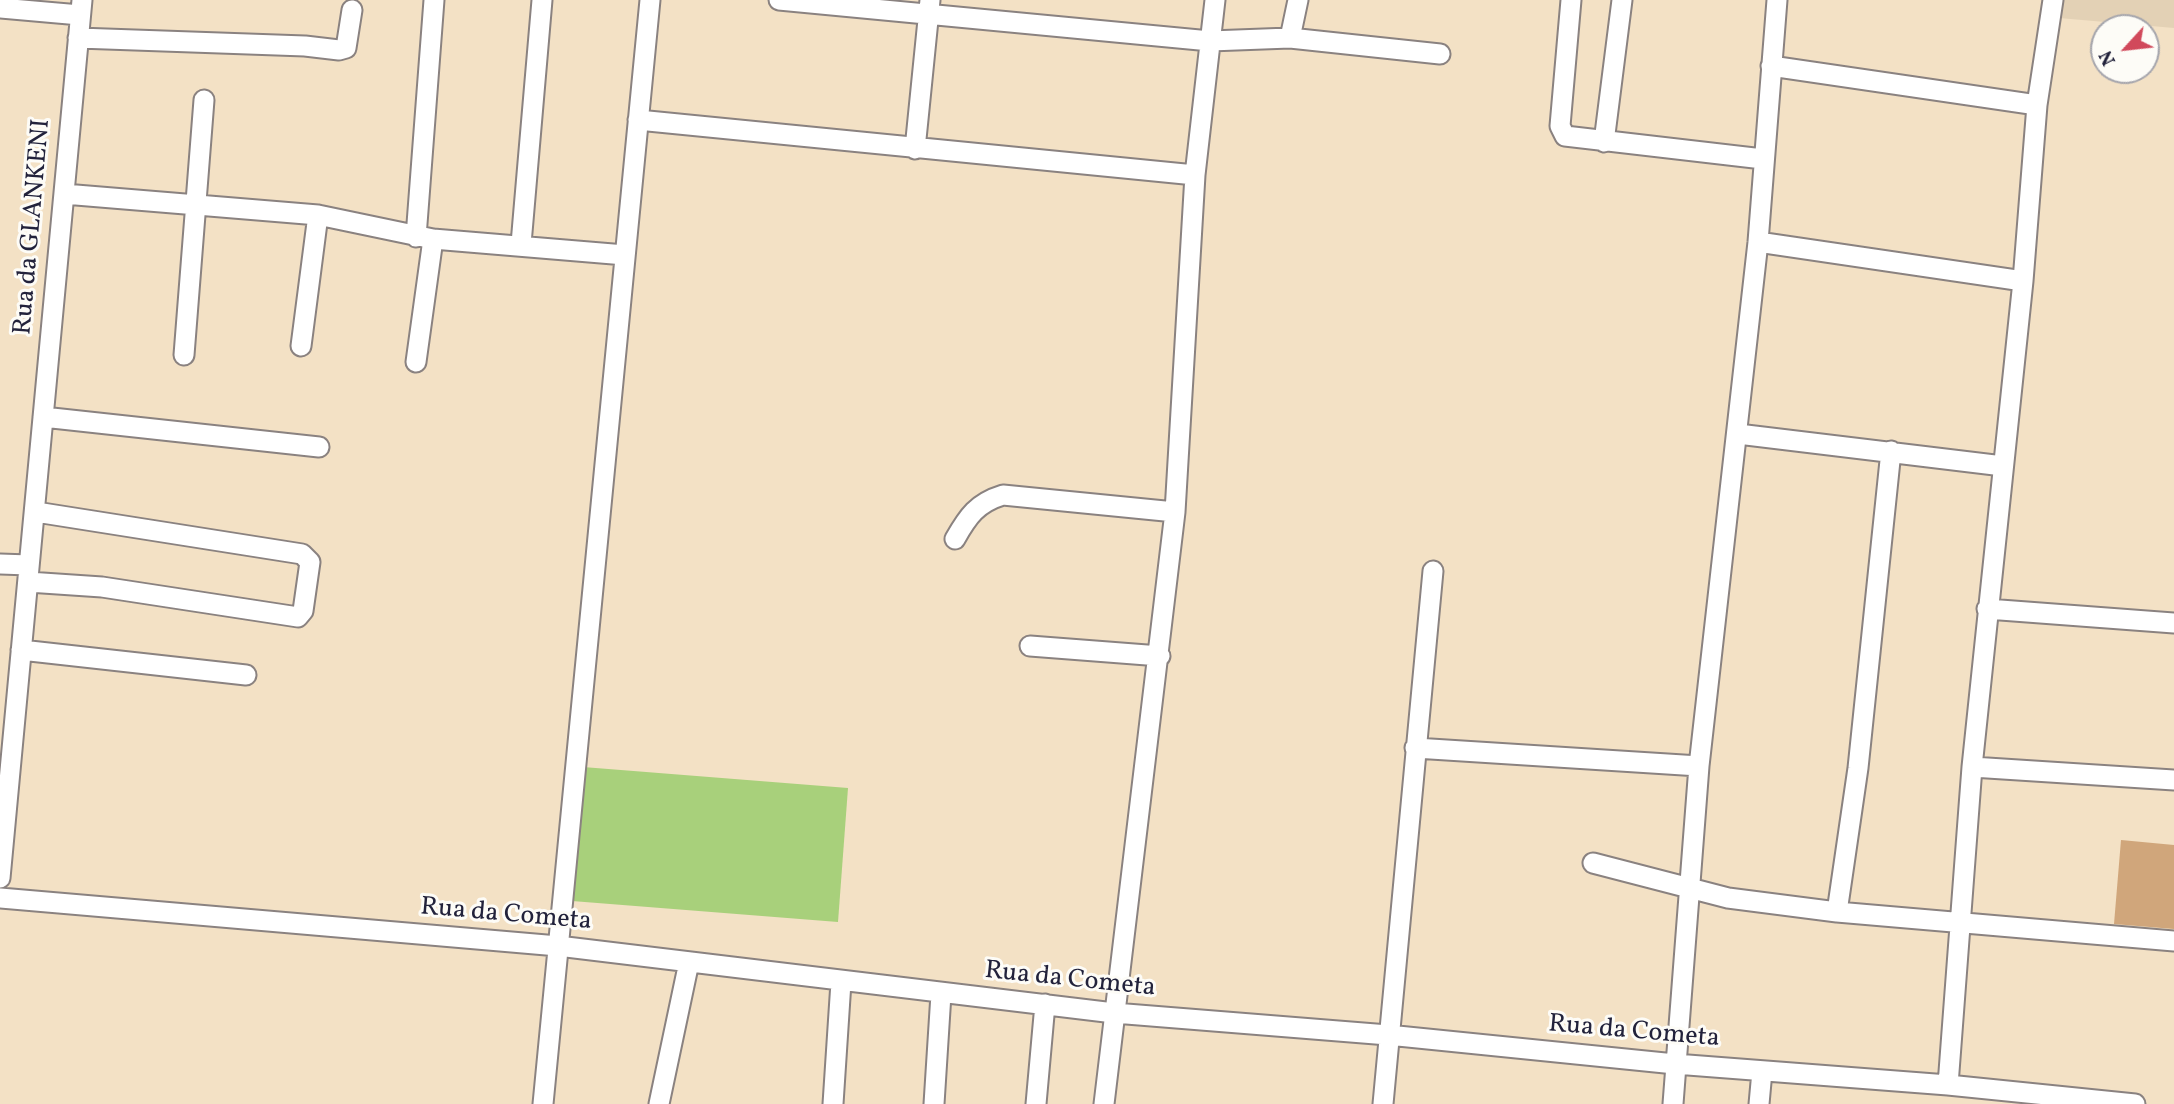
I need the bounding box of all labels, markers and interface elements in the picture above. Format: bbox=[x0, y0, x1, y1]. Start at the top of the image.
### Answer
north arrow bbox=[2090, 14, 2160, 84]
text: N bbox=[2093, 46, 2123, 70]
street label: Rua da GLANKENI bbox=[9, 118, 59, 336]
street label: Rua da Cometa bbox=[419, 893, 593, 939]
street label: Rua da Cometa bbox=[983, 957, 1157, 1005]
street label: Rua da Cometa bbox=[1547, 1010, 1721, 1056]

